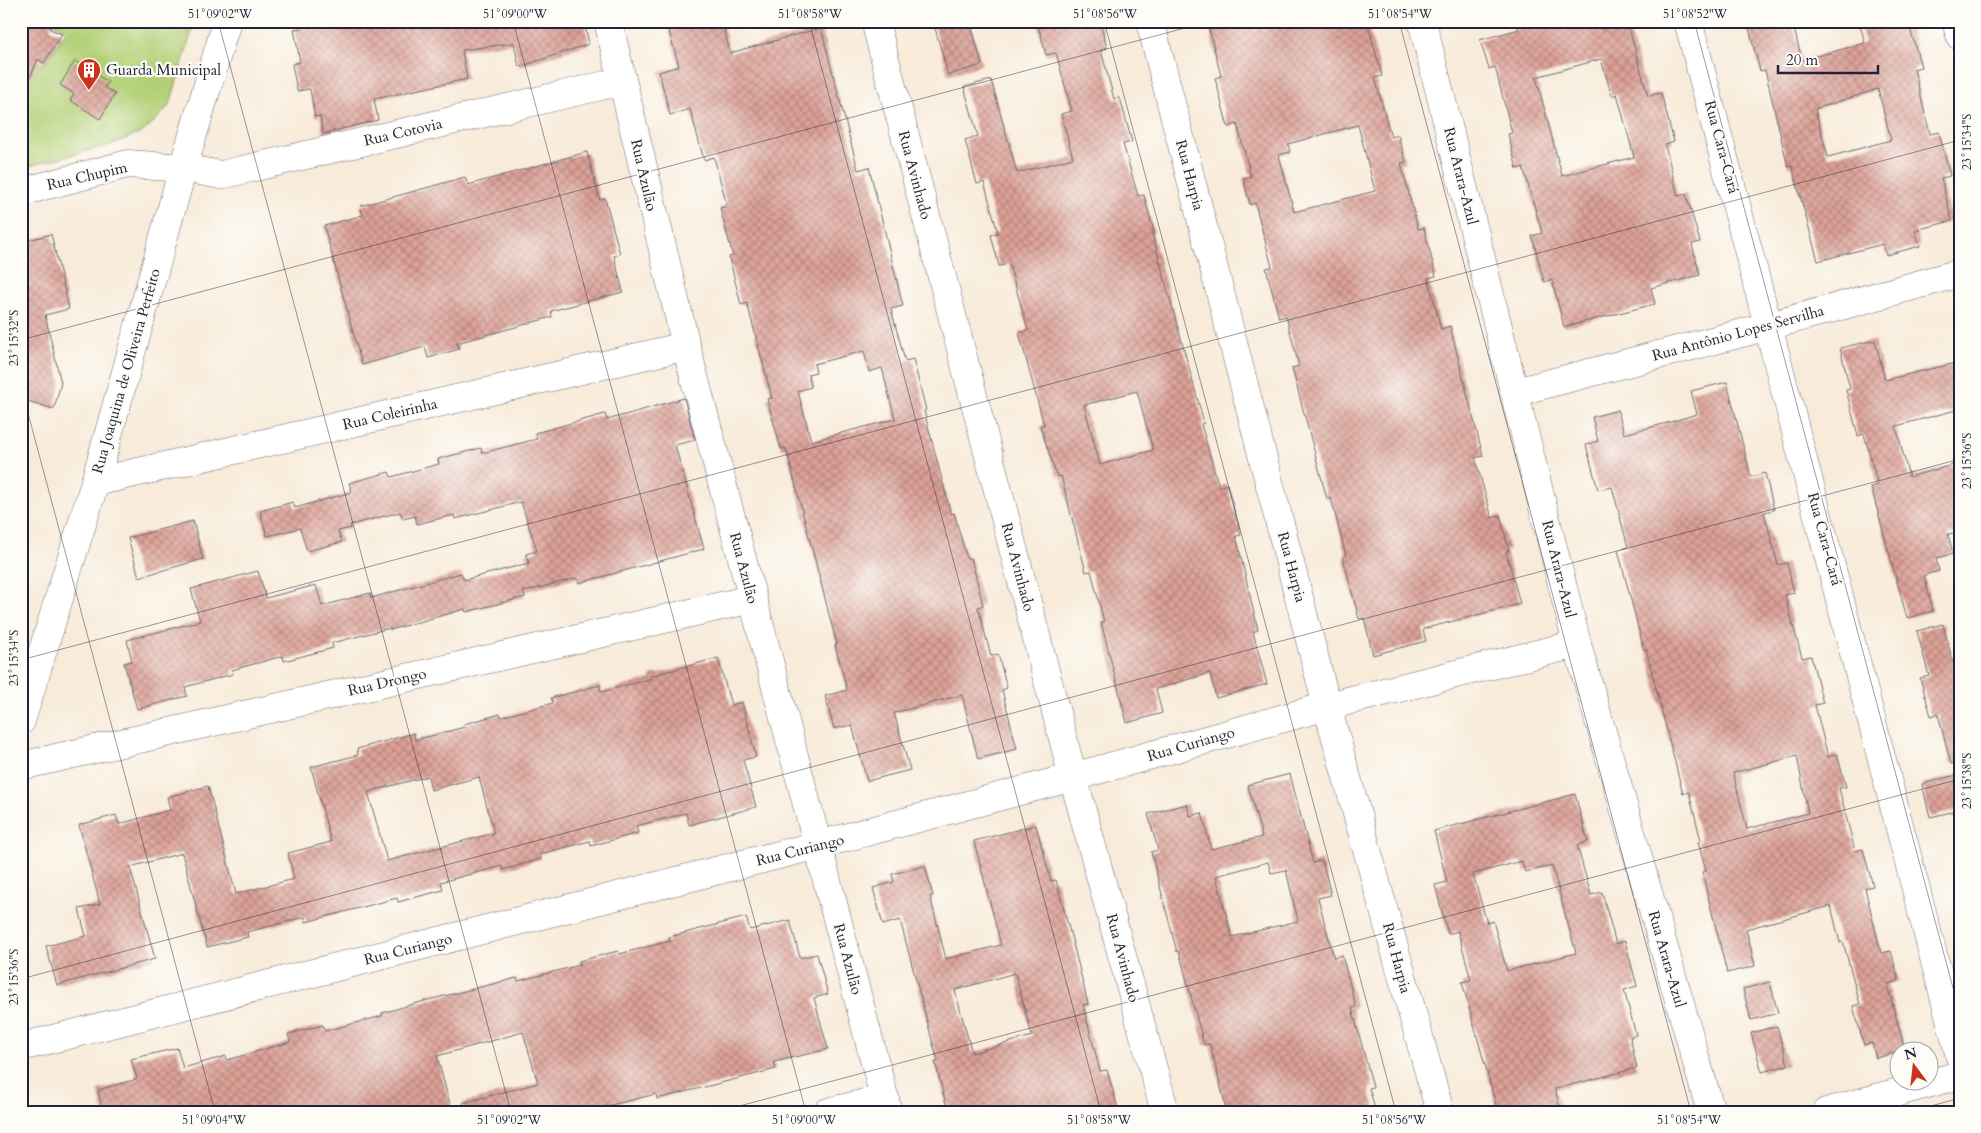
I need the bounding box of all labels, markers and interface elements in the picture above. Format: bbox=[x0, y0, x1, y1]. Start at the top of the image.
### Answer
text: 51°09'02"W bbox=[188, 6, 253, 22]
text: 51°09'00"W bbox=[483, 6, 548, 22]
text: 51°08'58"W bbox=[778, 6, 843, 22]
text: 51°08'56"W bbox=[1073, 6, 1138, 22]
text: 51°08'54"W bbox=[1368, 6, 1433, 22]
text: 51°08'52"W bbox=[1663, 6, 1728, 22]
scale bar bbox=[1778, 42, 1878, 74]
text: 20 m bbox=[1786, 50, 1818, 70]
building icon: Guarda Municipal bbox=[76, 57, 102, 91]
place label: Guarda Municipal bbox=[106, 60, 221, 80]
street label: Rua Cara-Cará bbox=[1700, 98, 1744, 196]
street label: Rua Cotovia bbox=[362, 113, 445, 151]
text: 23°15'34"S bbox=[1959, 114, 1975, 170]
street label: Rua Arara-Azul bbox=[1439, 125, 1483, 227]
street label: Rua Avinhado bbox=[894, 128, 936, 222]
street label: Rua Azulão bbox=[626, 137, 662, 213]
street label: Rua Harpia bbox=[1171, 137, 1209, 213]
street label: Rua Chupim bbox=[45, 157, 129, 195]
street label: Rua Joaquina de Oliveira Perfeito bbox=[87, 266, 165, 476]
street label: Rua Antônio Lopes Servilha bbox=[1650, 300, 1827, 366]
text: 23°15'32"S bbox=[6, 310, 22, 366]
street label: Rua Coleirinha bbox=[341, 393, 440, 435]
text: 23°15'36"S bbox=[1959, 433, 1975, 489]
street label: Rua Cara-Cará bbox=[1803, 490, 1847, 588]
street label: Rua Arara-Azul bbox=[1537, 518, 1581, 620]
street label: Rua Avinhado bbox=[997, 520, 1039, 614]
street label: Rua Harpia bbox=[1273, 529, 1311, 605]
street label: Rua Azulão bbox=[725, 530, 763, 606]
text: 23°15'34"S bbox=[6, 630, 22, 686]
street label: Rua Drongo bbox=[346, 663, 428, 701]
street label: Rua Curiango bbox=[1145, 722, 1237, 766]
text: 23°15'38"S bbox=[1959, 753, 1975, 809]
street label: Rua Curiango bbox=[754, 829, 846, 871]
street label: Rua Arara-Azul bbox=[1644, 908, 1690, 1010]
street label: Rua Avinhado bbox=[1102, 911, 1144, 1005]
street label: Rua Harpia bbox=[1378, 920, 1416, 996]
street label: Rua Azulão bbox=[829, 921, 867, 997]
street label: Rua Curiango bbox=[362, 928, 454, 970]
text: 23°15'36"S bbox=[6, 949, 22, 1005]
north arrow bbox=[1888, 1040, 1938, 1090]
text: N bbox=[1902, 1043, 1919, 1065]
text: 51°09'04"W bbox=[182, 1112, 247, 1128]
text: 51°09'02"W bbox=[477, 1112, 542, 1128]
text: 51°09'00"W bbox=[772, 1112, 837, 1128]
text: 51°08'58"W bbox=[1067, 1112, 1132, 1128]
text: 51°08'56"W bbox=[1362, 1112, 1427, 1128]
text: 51°08'54"W bbox=[1657, 1112, 1722, 1128]

